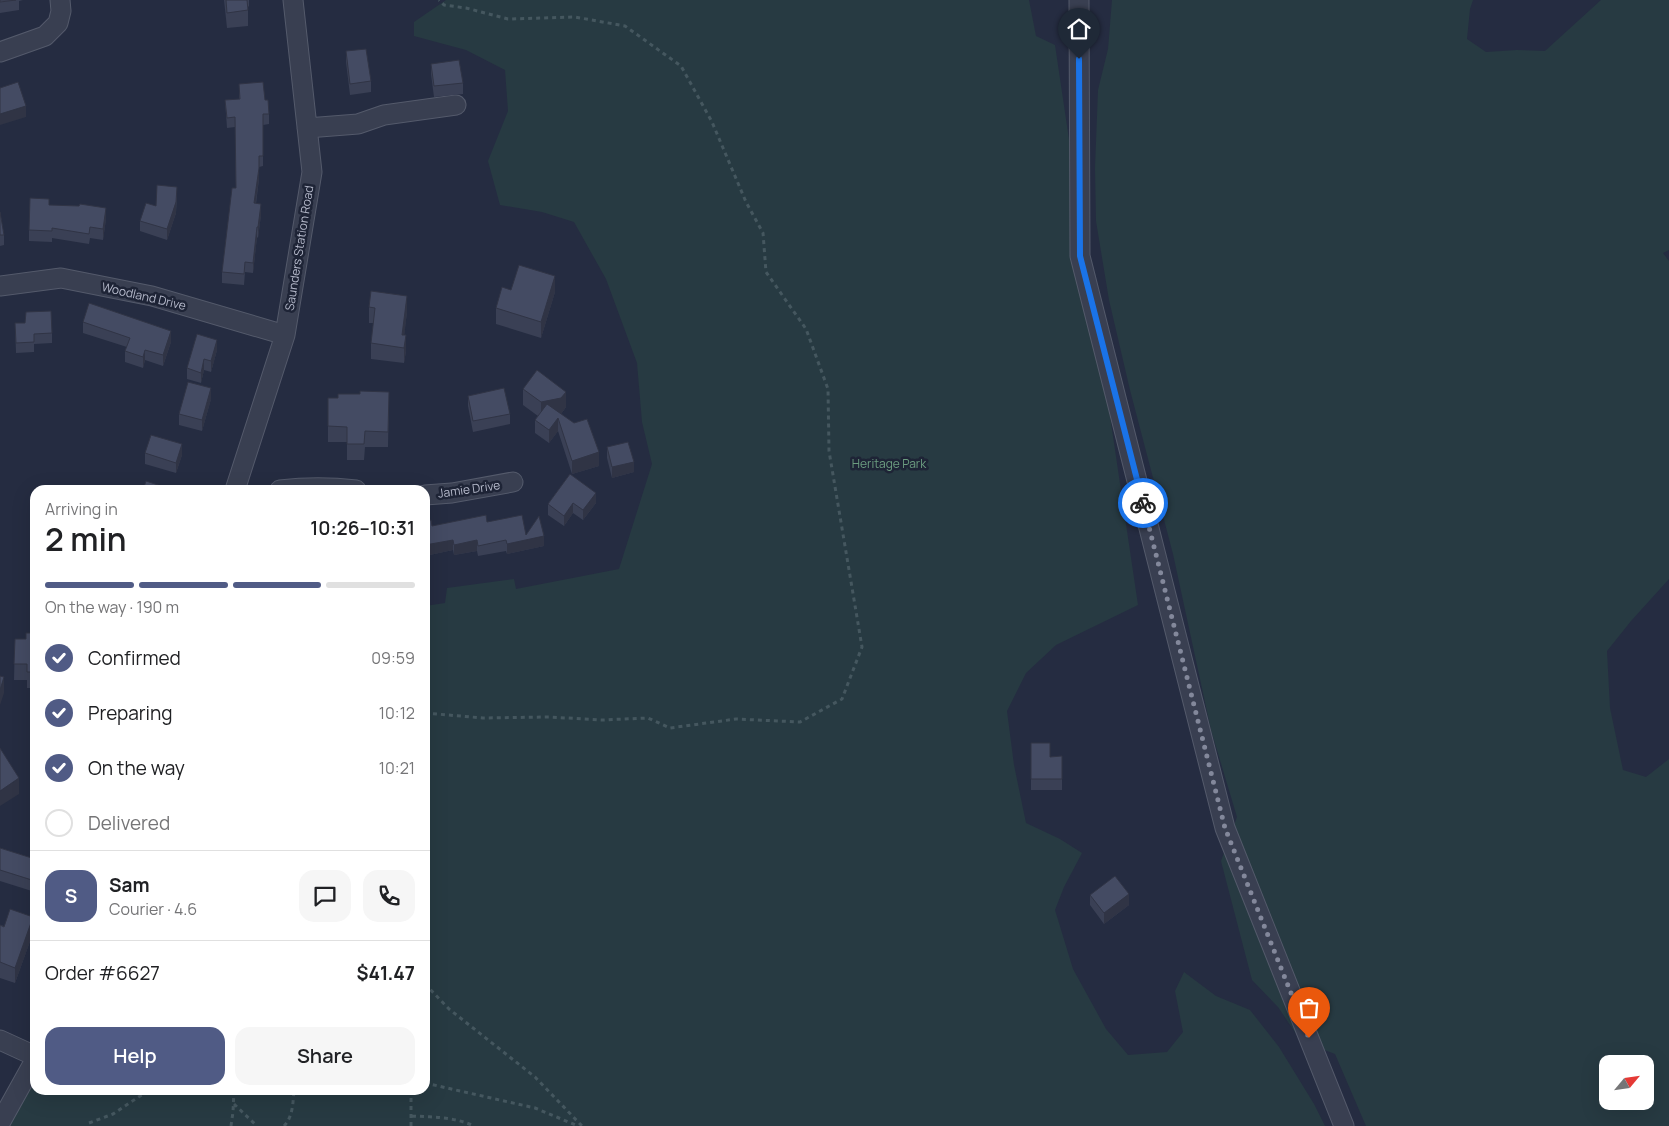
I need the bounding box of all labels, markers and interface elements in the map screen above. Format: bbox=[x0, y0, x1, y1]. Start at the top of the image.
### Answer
pin bbox=[1058, 8, 1100, 59]
icon: home bbox=[1065, 15, 1093, 43]
street label: Saunders Station Road bbox=[281, 184, 317, 312]
street label: Woodland Drive bbox=[100, 278, 188, 314]
park label: Heritage Park bbox=[852, 455, 927, 472]
street label: Jamie Drive bbox=[437, 476, 501, 502]
courier bbox=[1118, 478, 1168, 528]
icon: bike bbox=[1129, 489, 1157, 517]
text: Arriving in bbox=[45, 498, 118, 520]
text: 10:26–10:31 bbox=[310, 515, 415, 541]
text: 2 min bbox=[45, 517, 127, 561]
text: On the way · 190 m bbox=[45, 596, 179, 618]
icon: check bbox=[45, 644, 73, 672]
text: Confirmed bbox=[88, 645, 181, 671]
text: 09:59 bbox=[371, 647, 415, 669]
icon: check bbox=[45, 699, 73, 727]
text: Preparing bbox=[88, 700, 173, 726]
text: 10:12 bbox=[379, 702, 415, 724]
icon: check bbox=[45, 754, 73, 782]
text: On the way bbox=[88, 755, 185, 781]
text: 10:21 bbox=[379, 757, 415, 779]
text: Delivered bbox=[88, 810, 170, 836]
button: chat bbox=[299, 870, 351, 922]
button: phone bbox=[363, 870, 415, 922]
text: Sam bbox=[109, 872, 150, 898]
text: S bbox=[65, 883, 77, 909]
text: Courier · 4.6 bbox=[109, 898, 197, 920]
text: Order #6627 bbox=[45, 960, 160, 986]
text: $41.47 bbox=[356, 960, 415, 986]
pin bbox=[1288, 987, 1330, 1038]
icon: bag bbox=[1295, 994, 1323, 1022]
button: Help bbox=[45, 1027, 225, 1085]
button: Share bbox=[235, 1027, 415, 1085]
north arrow bbox=[1599, 1055, 1654, 1110]
map controls bbox=[1599, 1055, 1654, 1110]

